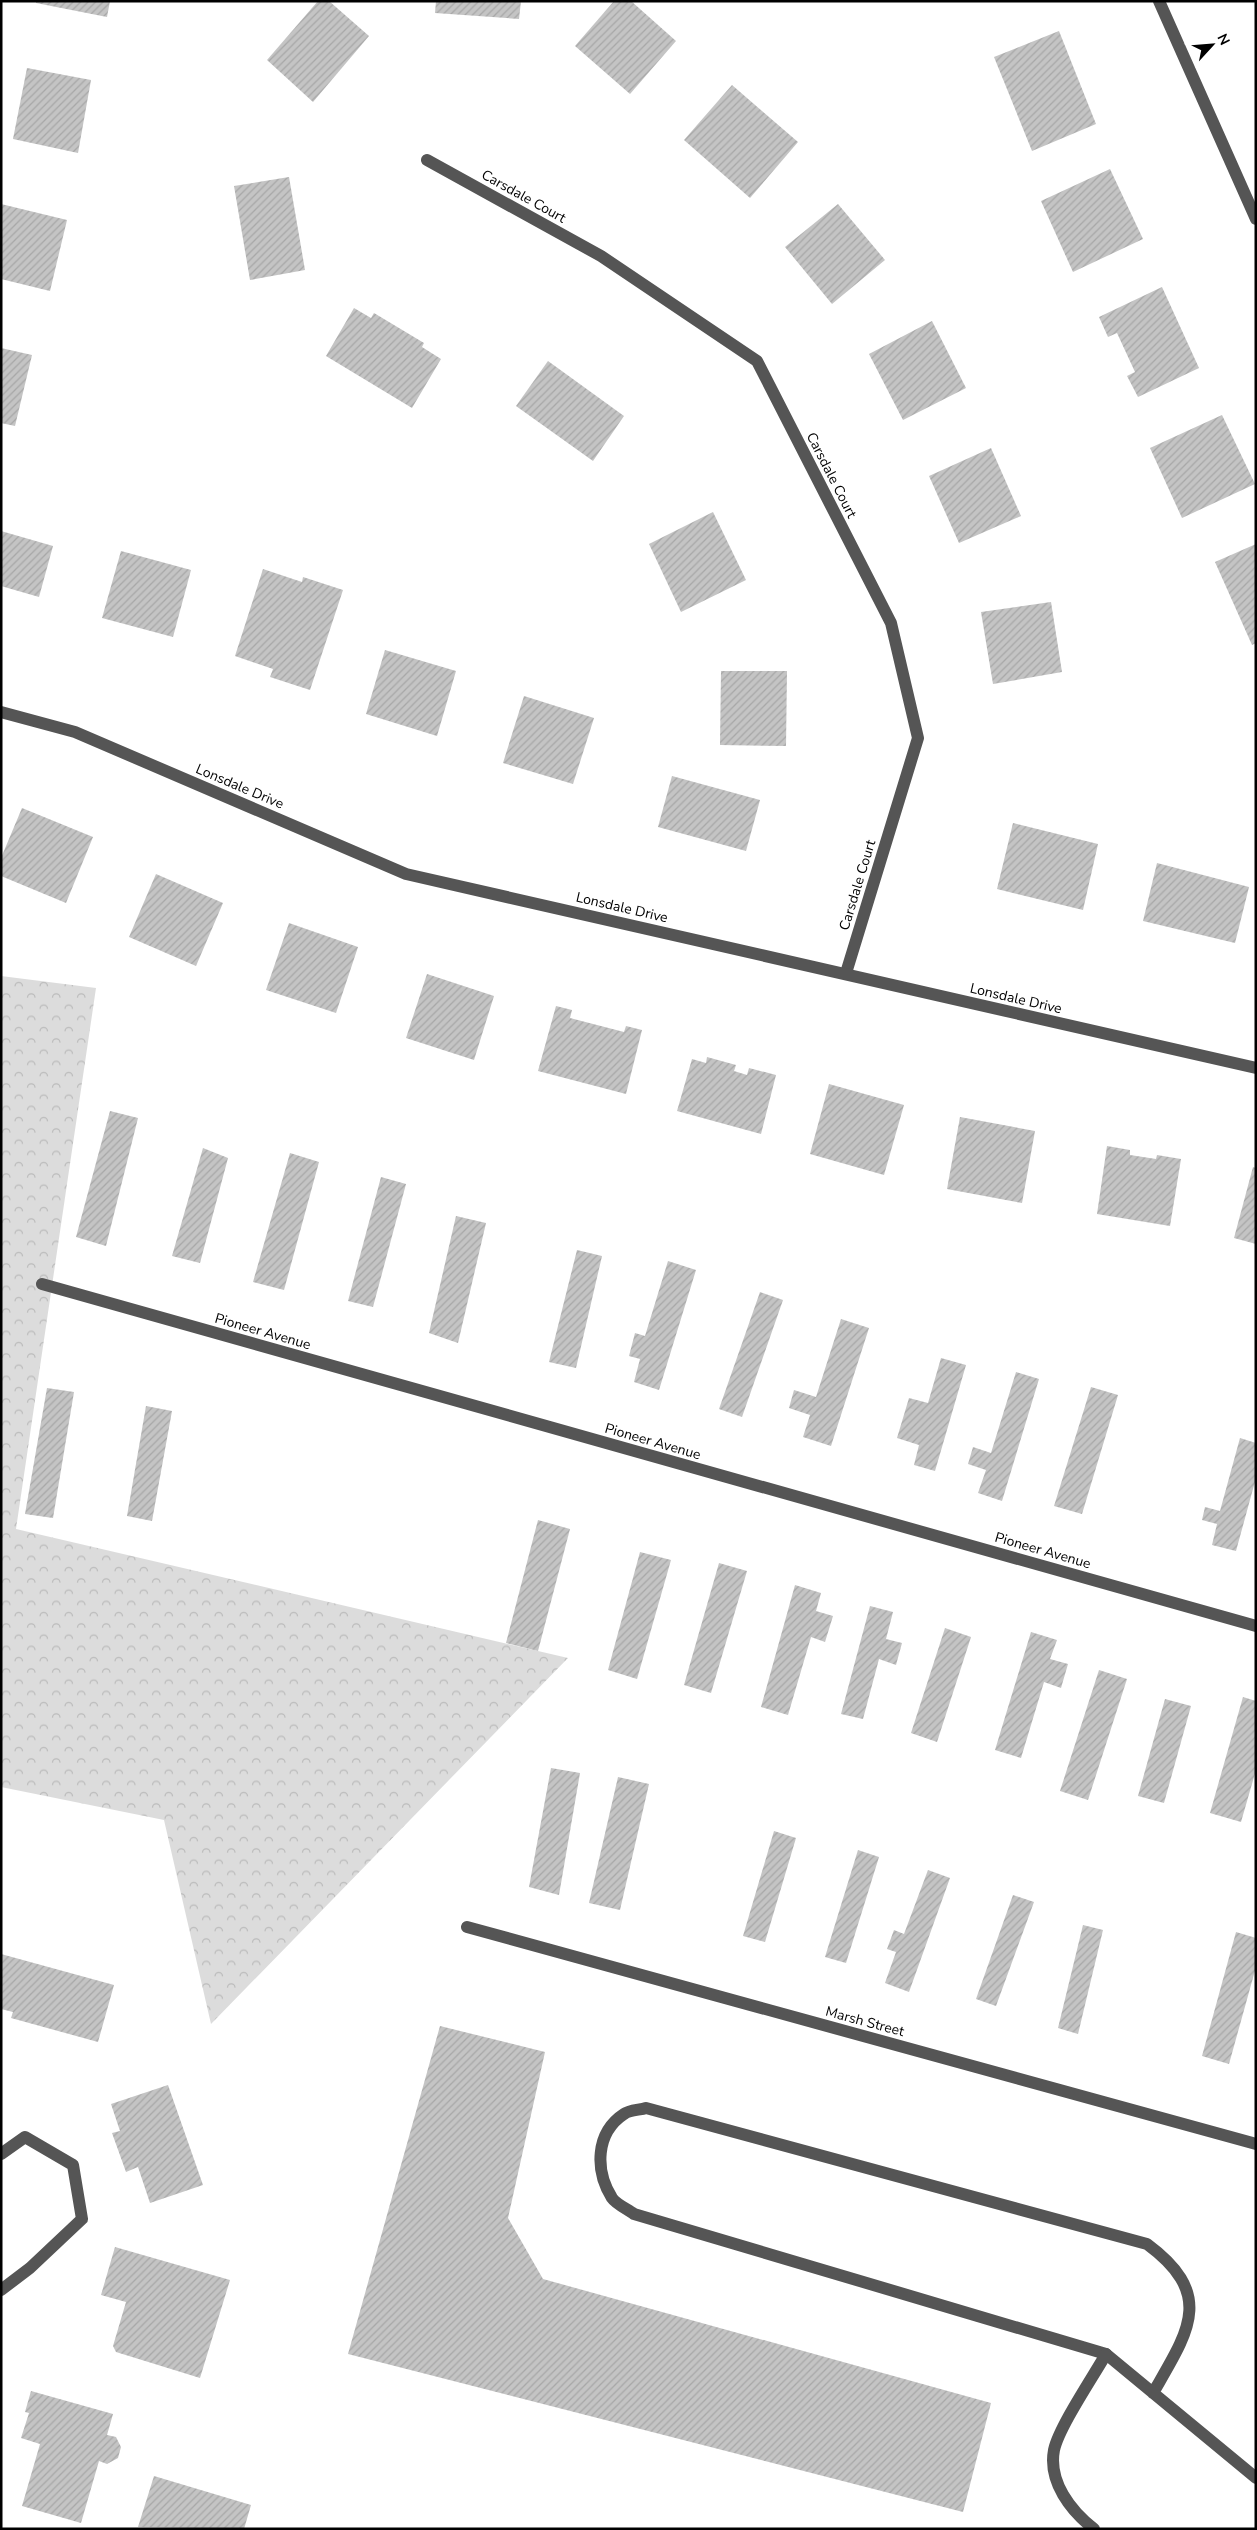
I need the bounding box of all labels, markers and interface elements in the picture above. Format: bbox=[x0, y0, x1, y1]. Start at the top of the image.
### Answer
north arrow bbox=[1187, 20, 1237, 70]
text: N bbox=[1212, 31, 1234, 48]
street label: Carsdale Court bbox=[478, 165, 569, 228]
street label: Carsdale Court bbox=[802, 429, 861, 521]
street label: Lonsdale Drive bbox=[193, 759, 287, 814]
street label: Carsdale Court bbox=[835, 837, 880, 933]
street label: Lonsdale Drive bbox=[574, 888, 670, 927]
street label: Lonsdale Drive bbox=[968, 979, 1064, 1018]
street label: Pioneer Avenue bbox=[213, 1309, 313, 1354]
street label: Pioneer Avenue bbox=[603, 1419, 703, 1464]
street label: Pioneer Avenue bbox=[993, 1528, 1093, 1573]
street label: Marsh Street bbox=[823, 2002, 906, 2041]

